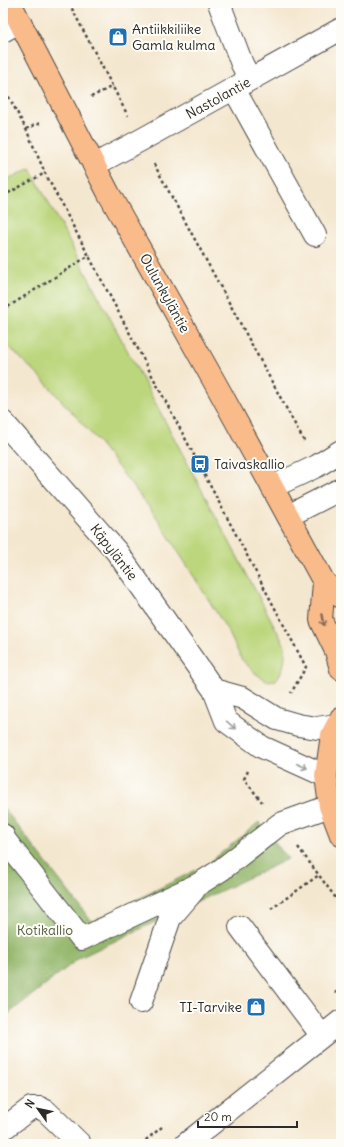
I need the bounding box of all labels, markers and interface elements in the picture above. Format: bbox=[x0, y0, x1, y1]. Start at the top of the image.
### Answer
place label: Antiikkiliike Gamla kulma bbox=[132, 20, 216, 54]
shop icon: Antiikkiliike Gamla kulma bbox=[107, 26, 129, 48]
street label: Nastolantie bbox=[183, 73, 253, 123]
street label: Oulunkyläntie bbox=[136, 250, 194, 336]
bus stop icon: Taivaskallio bbox=[189, 453, 211, 475]
place label: Taivaskallio bbox=[214, 455, 285, 473]
street label: Käpyläntie bbox=[86, 520, 142, 584]
one-way arrow bbox=[319, 614, 327, 627]
one-way arrow bbox=[226, 720, 236, 729]
one-way arrow bbox=[295, 763, 307, 770]
park label: Kotikallio bbox=[17, 921, 73, 939]
shop icon: TI-Tarvike bbox=[245, 996, 267, 1018]
place label: TI-Tarvike bbox=[179, 998, 242, 1016]
north arrow bbox=[18, 1089, 58, 1129]
text: N bbox=[22, 1097, 38, 1111]
scale bar bbox=[198, 1103, 297, 1129]
text: 20 m bbox=[204, 1109, 232, 1124]

